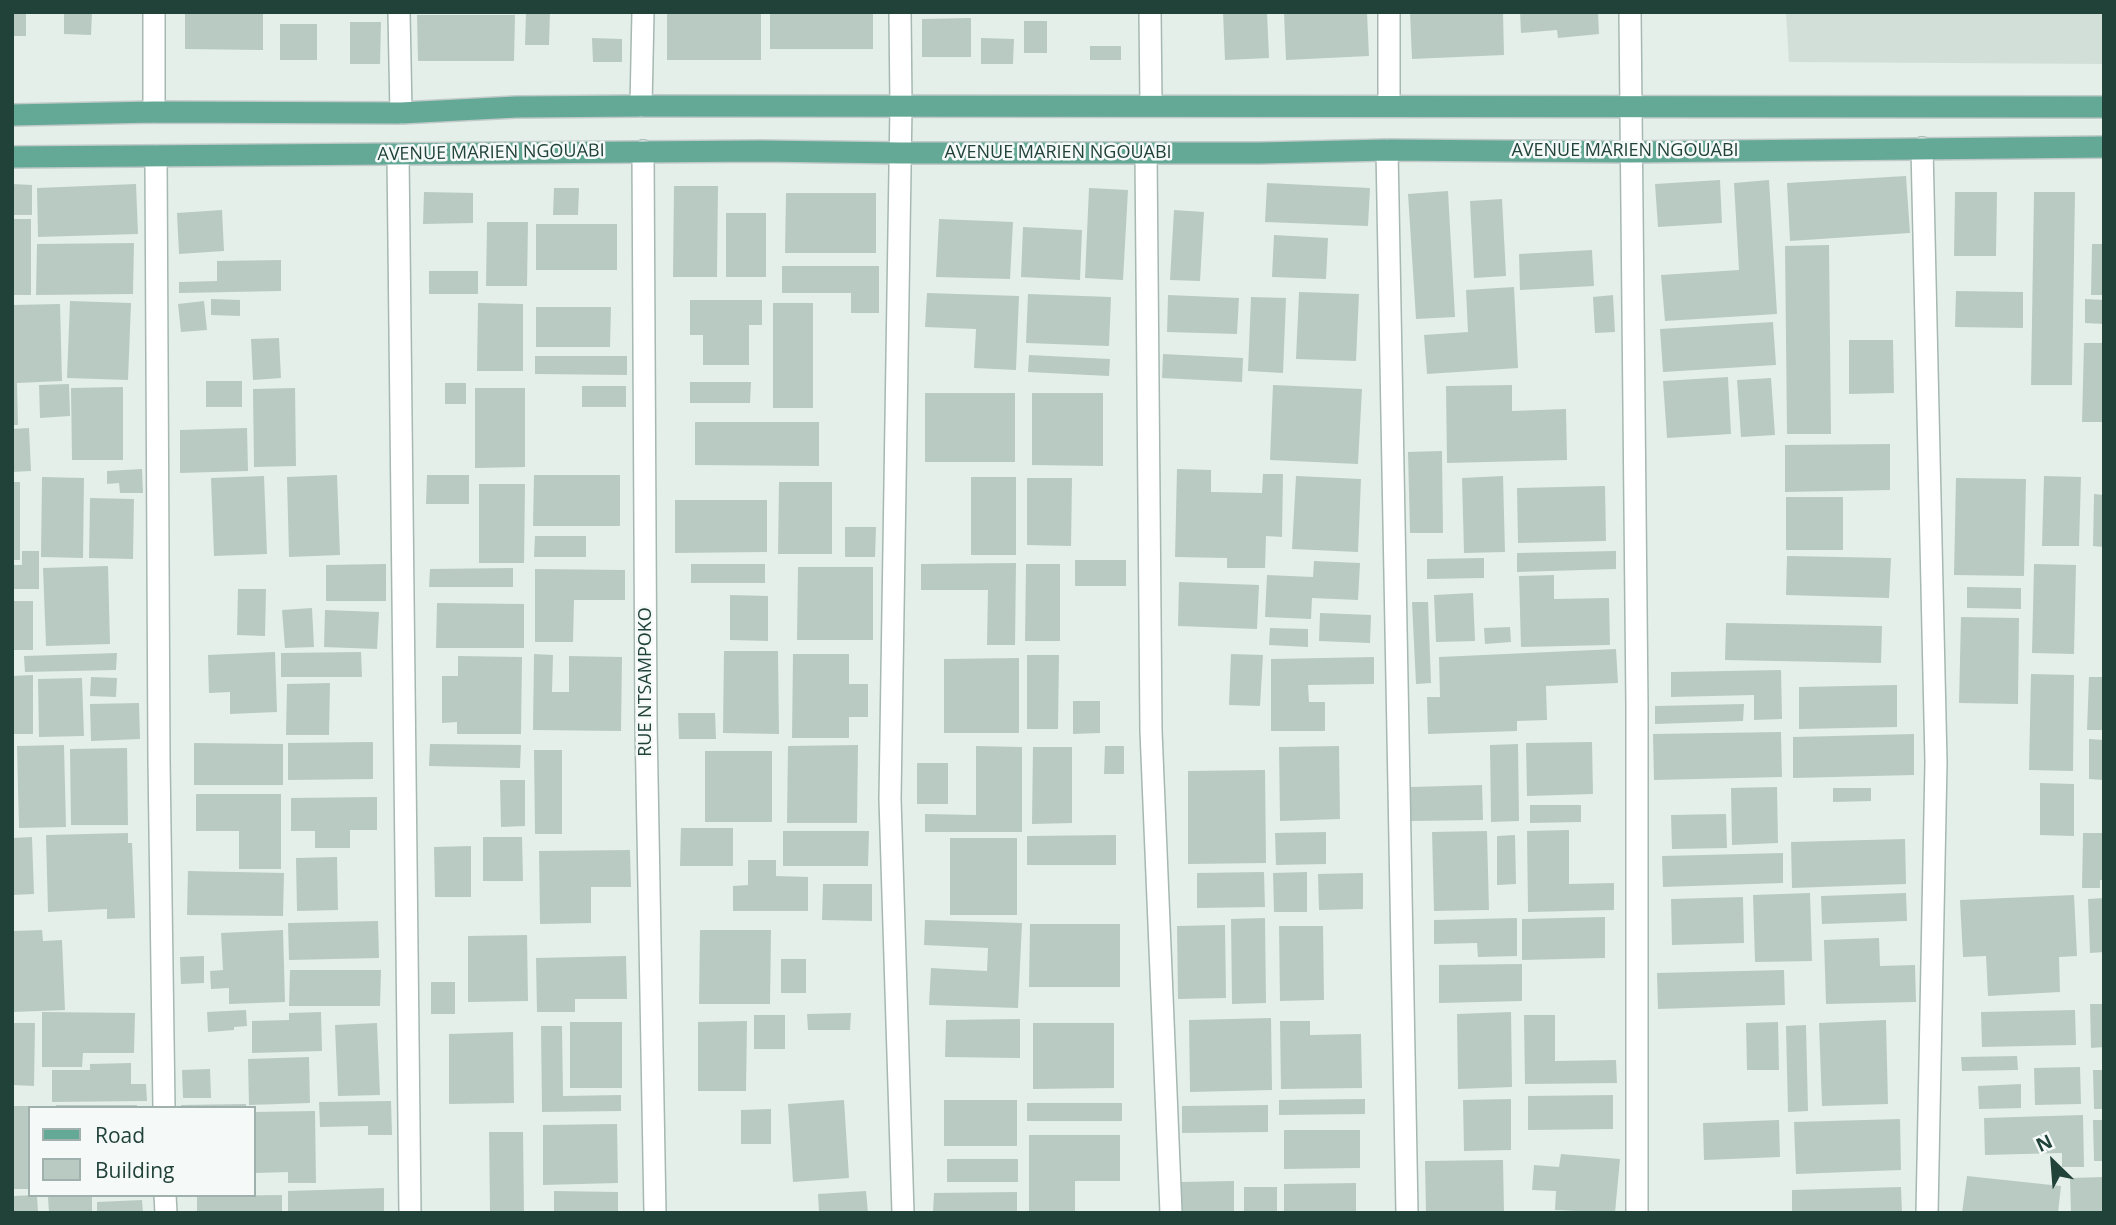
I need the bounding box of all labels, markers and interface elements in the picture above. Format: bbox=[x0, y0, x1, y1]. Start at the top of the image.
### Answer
street label: AVENUE MARIEN NGOUABI bbox=[377, 140, 605, 166]
street label: AVENUE MARIEN NGOUABI bbox=[1511, 140, 1739, 162]
street label: AVENUE MARIEN NGOUABI bbox=[944, 142, 1172, 164]
street label: RUE NTSAMPOKO bbox=[635, 607, 657, 757]
legend bbox=[28, 1106, 256, 1197]
text: Road bbox=[95, 1121, 145, 1149]
north arrow bbox=[2018, 1127, 2088, 1197]
text: N bbox=[2032, 1128, 2057, 1158]
text: Building bbox=[95, 1156, 174, 1184]

